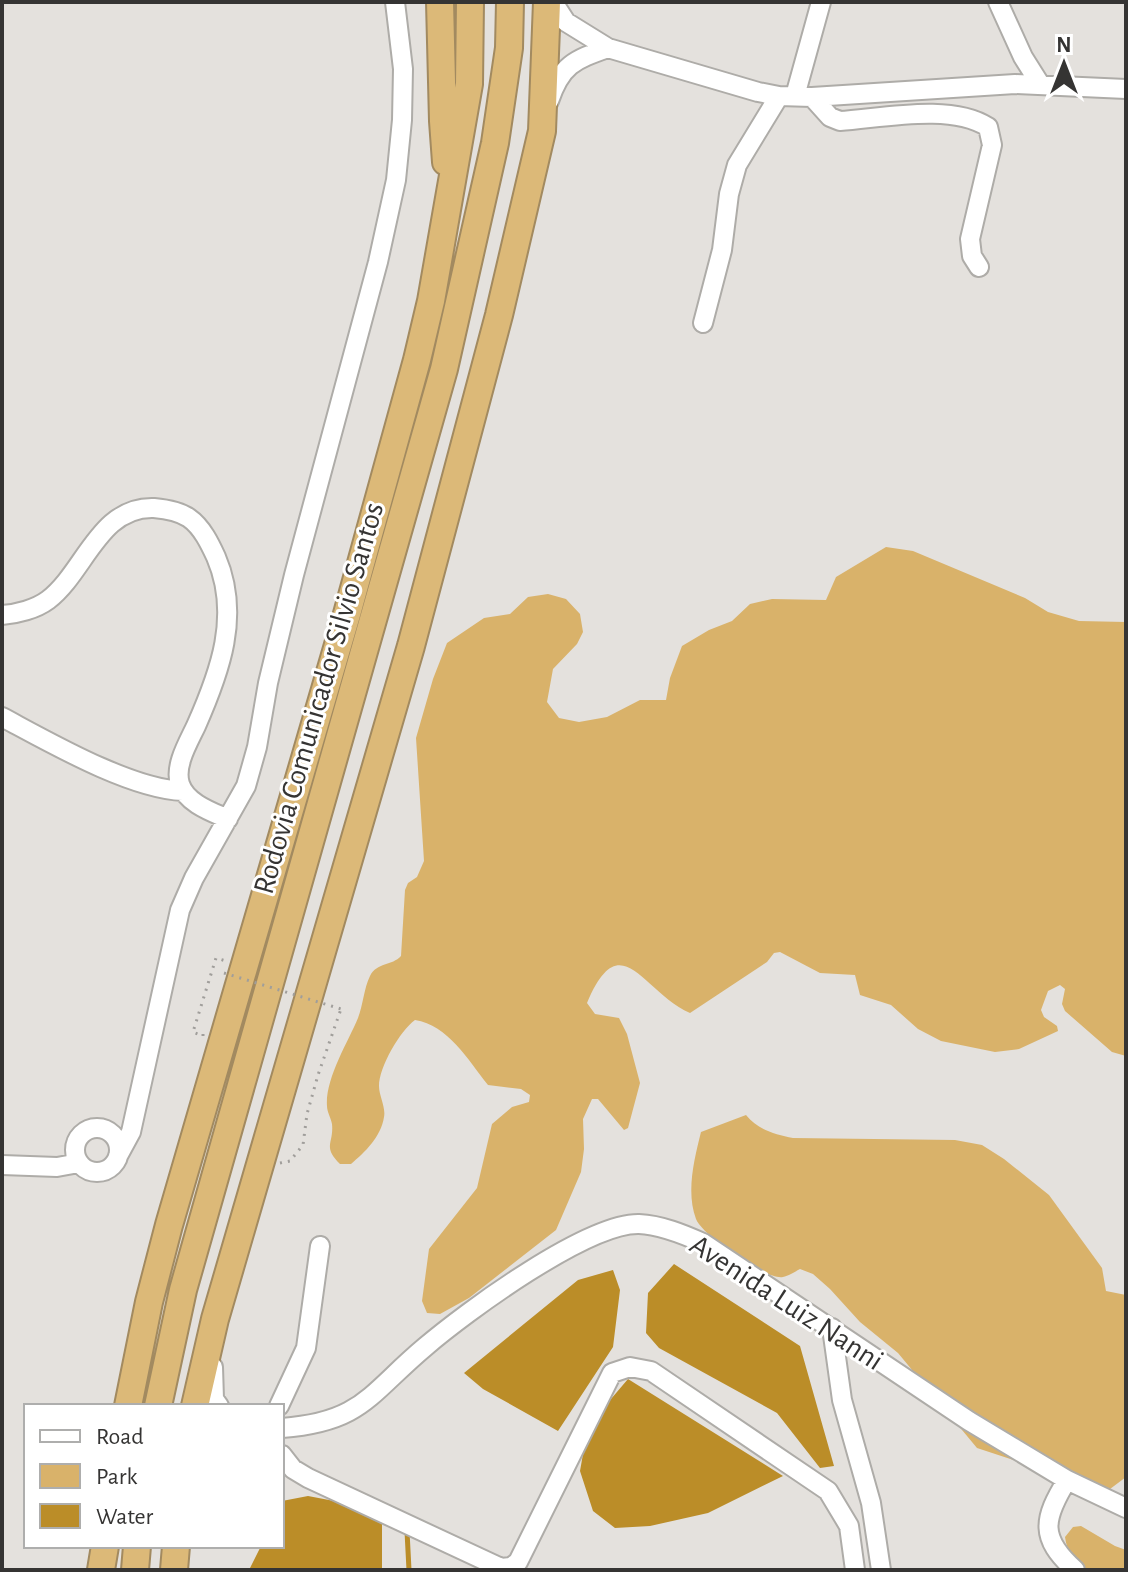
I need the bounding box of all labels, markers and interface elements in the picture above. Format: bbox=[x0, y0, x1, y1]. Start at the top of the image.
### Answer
north arrow bbox=[1024, 24, 1104, 104]
text: N bbox=[1056, 34, 1072, 56]
street label: Rodovia Comunicador Silvio Santos bbox=[249, 499, 389, 897]
street label: Avenida Luiz Nanni bbox=[684, 1229, 888, 1376]
legend bbox=[24, 1404, 284, 1548]
text: Road bbox=[96, 1425, 144, 1449]
text: Park bbox=[96, 1465, 137, 1489]
text: Water bbox=[96, 1505, 154, 1529]

